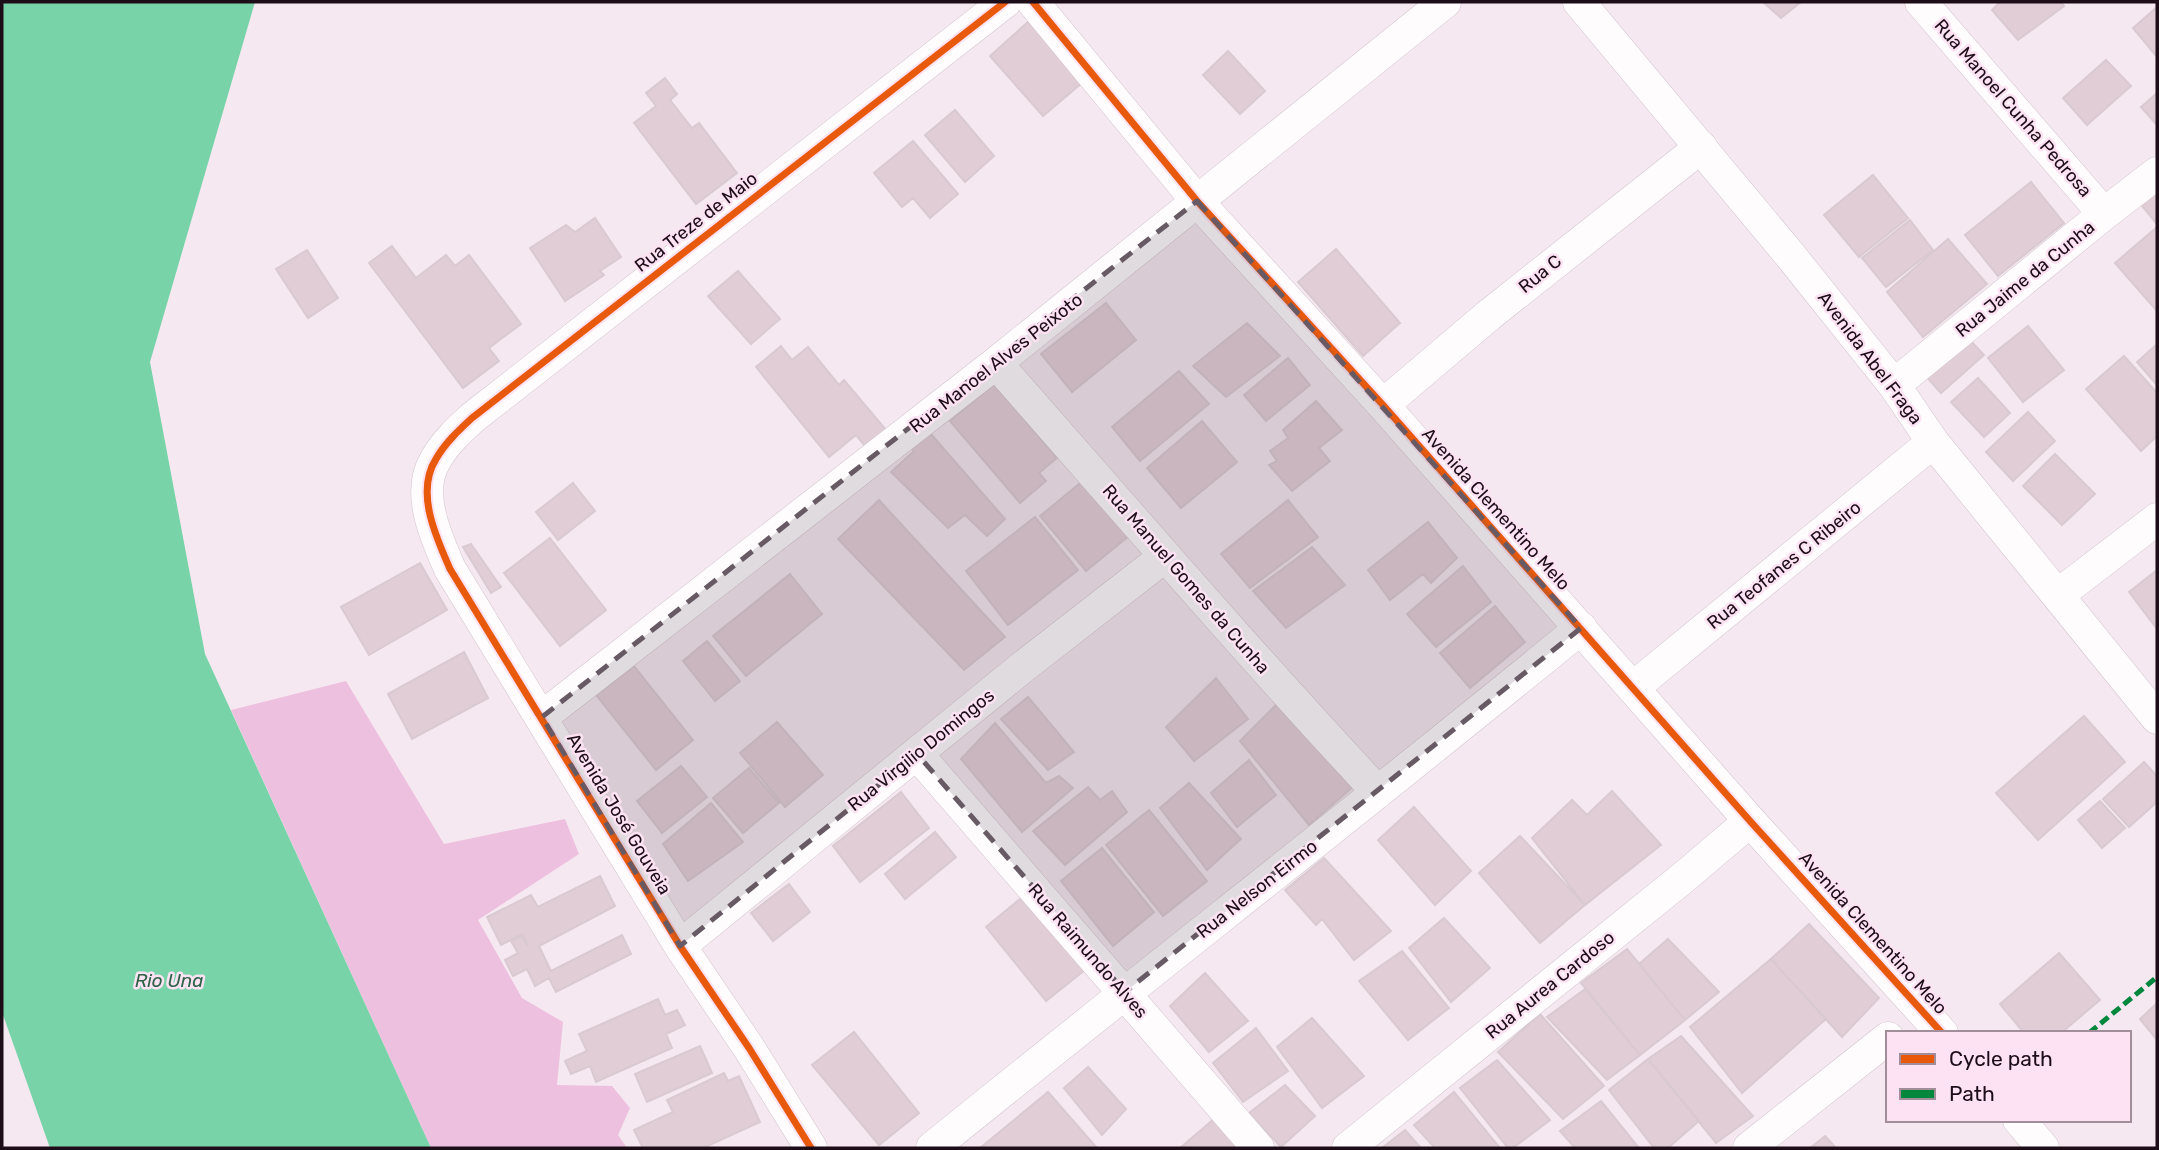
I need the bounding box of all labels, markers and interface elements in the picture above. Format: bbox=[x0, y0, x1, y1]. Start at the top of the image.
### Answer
street label: Rua Manoel Cunha Pedrosa bbox=[1930, 14, 2096, 202]
street label: Rua Treze de Maio bbox=[630, 167, 762, 277]
street label: Rua Jaime da Cunha bbox=[1951, 216, 2099, 342]
street label: Rua C bbox=[1514, 250, 1566, 298]
street label: Avenida Abel Fraga bbox=[1813, 287, 1927, 429]
street label: Rua Manoel Alves Peixoto bbox=[905, 289, 1087, 437]
street label: Avenida Clementino Melo bbox=[1417, 423, 1575, 595]
street label: Rua Manuel Gomes da Cunha bbox=[1098, 480, 1274, 678]
street label: Rua Teofanes C Ribeiro bbox=[1703, 496, 1865, 634]
street label: Rua Virgilio Domingos bbox=[843, 684, 999, 816]
street label: Avenida José Gouveia bbox=[562, 729, 676, 899]
street label: Rua Nelson Eirmo bbox=[1192, 835, 1322, 943]
street label: Avenida Clementino Melo bbox=[1794, 847, 1952, 1019]
street label: Rua Raimundo Alves bbox=[1024, 879, 1152, 1023]
street label: Rua Aurea Cardoso bbox=[1481, 926, 1619, 1044]
water label: Rio Una bbox=[135, 969, 203, 992]
legend bbox=[1886, 1031, 2131, 1122]
text: Cycle path bbox=[1949, 1046, 2053, 1071]
text: Path bbox=[1949, 1081, 1995, 1106]

